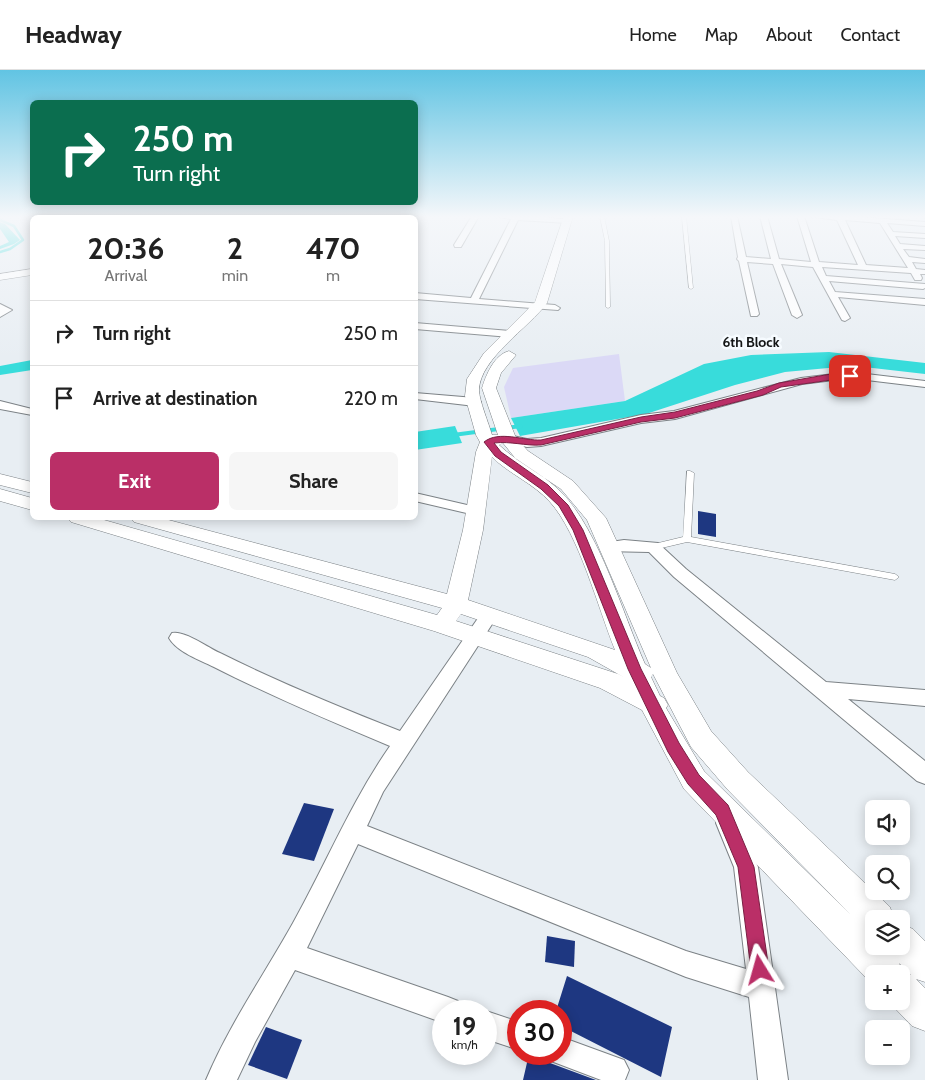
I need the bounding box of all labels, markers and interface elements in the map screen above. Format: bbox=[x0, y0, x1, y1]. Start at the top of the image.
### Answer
text: Headway bbox=[25, 20, 122, 49]
text: Home bbox=[629, 24, 677, 46]
text: Map bbox=[705, 24, 738, 46]
text: About bbox=[766, 24, 812, 46]
text: Contact bbox=[840, 24, 900, 46]
text: 250 m bbox=[133, 117, 233, 160]
icon: right bbox=[50, 120, 115, 185]
text: Turn right bbox=[133, 160, 220, 187]
text: 20:36 bbox=[88, 230, 164, 267]
text: 2 bbox=[227, 230, 243, 267]
text: 470 bbox=[306, 230, 360, 267]
text: Arrival bbox=[105, 266, 147, 285]
text: min bbox=[222, 266, 248, 285]
text: m bbox=[326, 266, 340, 285]
icon: right bbox=[50, 319, 78, 347]
text: Turn right bbox=[93, 322, 171, 345]
text: 250 m bbox=[344, 322, 398, 345]
district label: 6th Block bbox=[723, 333, 780, 351]
pin bbox=[829, 355, 871, 397]
icon: arrive bbox=[836, 362, 864, 390]
icon: arrive bbox=[50, 384, 78, 412]
text: Arrive at destination bbox=[93, 387, 257, 410]
text: 220 m bbox=[344, 387, 398, 410]
button: Exit bbox=[50, 452, 219, 510]
button: Share bbox=[229, 452, 398, 510]
map controls bbox=[865, 800, 910, 1065]
button: sound bbox=[865, 800, 910, 845]
button: search bbox=[865, 855, 910, 900]
button: layers bbox=[865, 910, 910, 955]
position arrow bbox=[733, 943, 785, 995]
button: + bbox=[865, 965, 910, 1010]
speed limit sign: 30 bbox=[507, 1000, 572, 1065]
text: 19 bbox=[453, 1011, 476, 1041]
button: − bbox=[865, 1020, 910, 1065]
text: km/h bbox=[451, 1037, 478, 1052]

